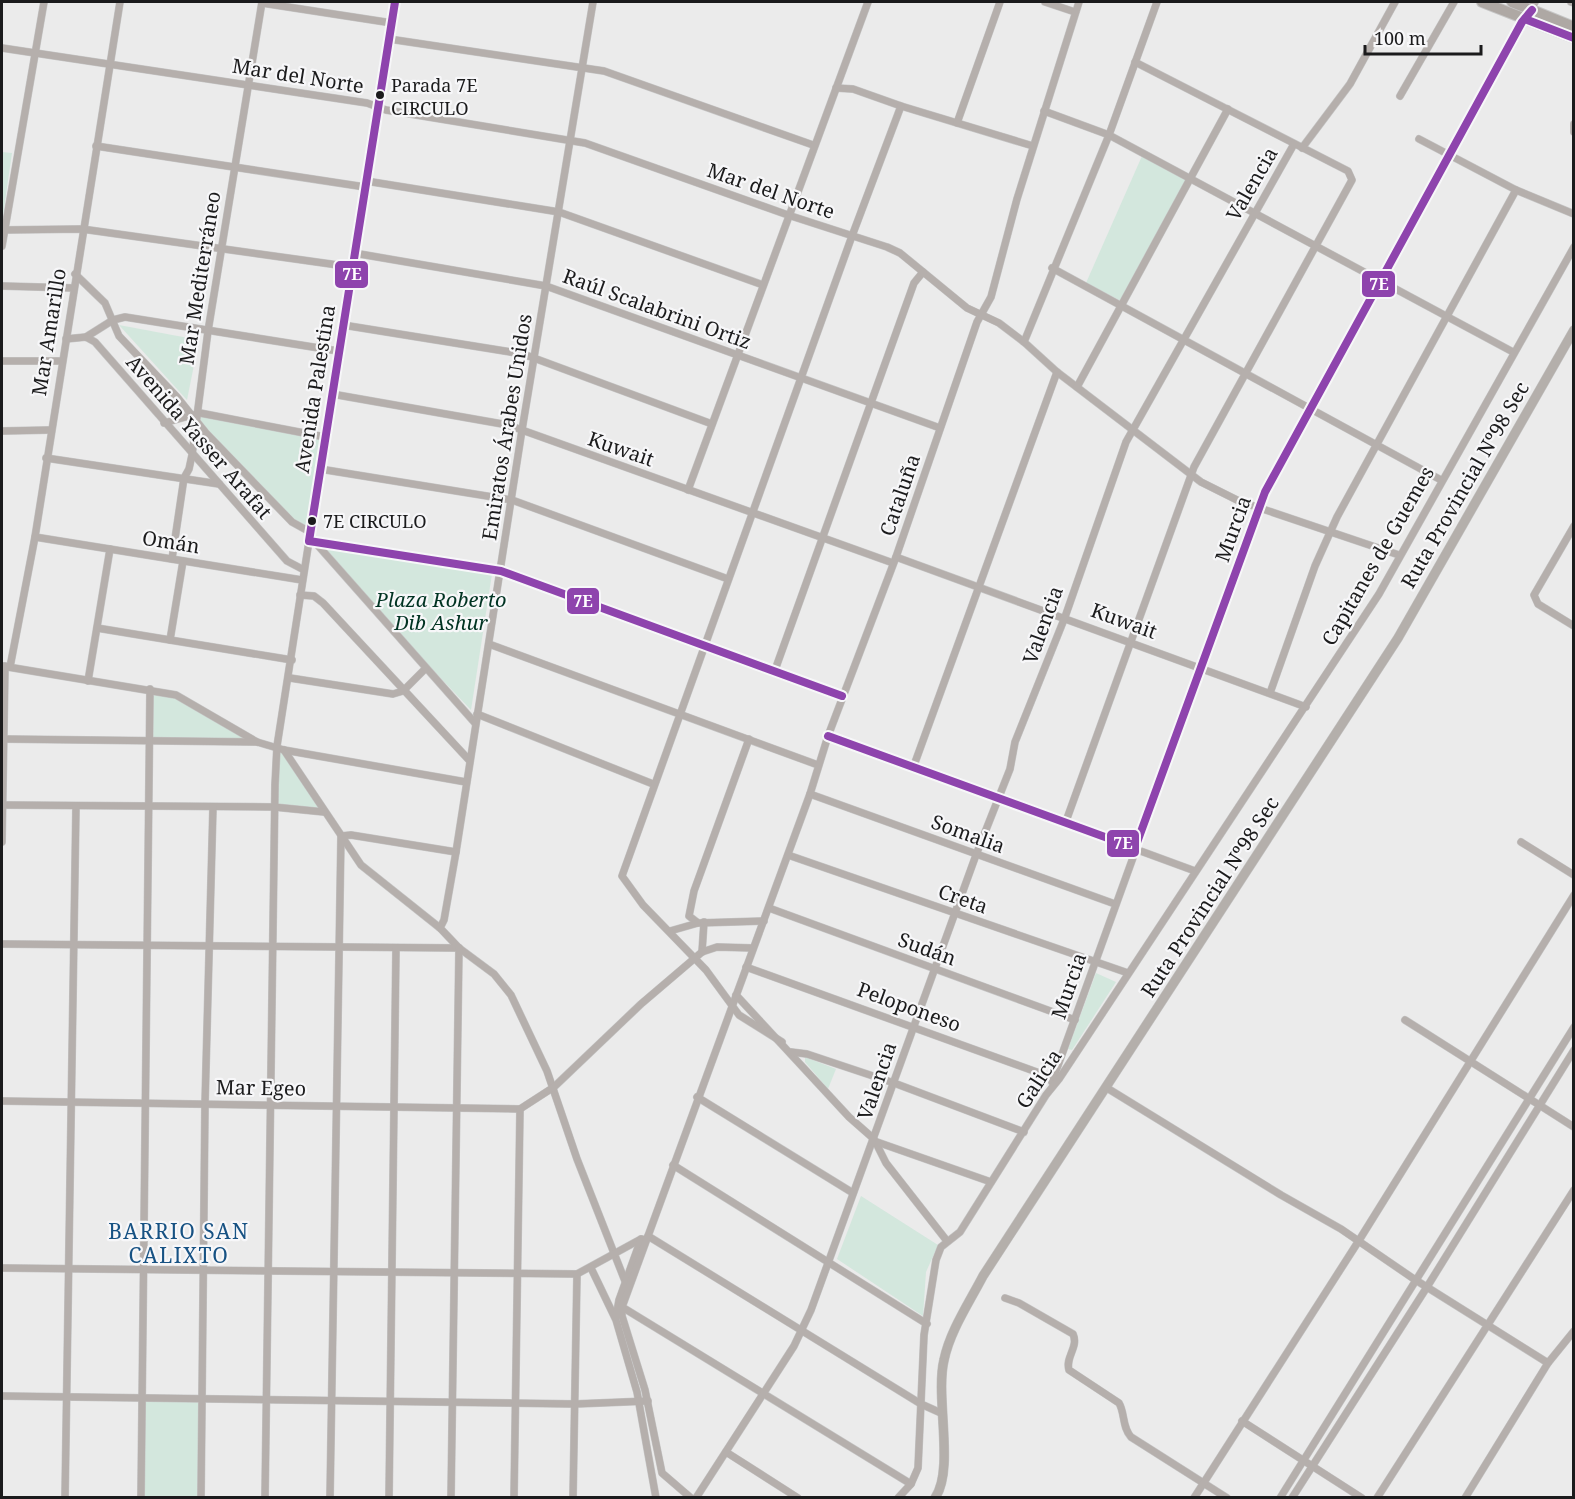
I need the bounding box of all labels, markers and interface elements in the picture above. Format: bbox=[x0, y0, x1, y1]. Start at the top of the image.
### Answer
scale bar bbox=[1365, 18, 1480, 56]
text: 100 m bbox=[1374, 26, 1426, 50]
street label: Mar del Norte bbox=[230, 52, 366, 99]
place label: Parada 7E CIRCULO bbox=[391, 73, 477, 120]
marker: Parada 7E CIRCULO bbox=[374, 89, 386, 101]
street label: Valencia bbox=[1220, 142, 1283, 226]
street label: Mar del Norte bbox=[704, 156, 838, 225]
street label: Mar Mediterráneo bbox=[172, 189, 227, 367]
line badge: 7E bbox=[334, 260, 369, 289]
street label: Raúl Scalabrini Ortiz bbox=[559, 262, 755, 355]
text: 7E bbox=[342, 263, 362, 285]
street label: Mar Amarillo bbox=[25, 266, 72, 398]
line badge: 7E bbox=[1361, 270, 1396, 298]
text: 7E bbox=[1369, 273, 1389, 295]
street label: Avenida Palestina bbox=[288, 303, 341, 475]
street label: Emiratos Árabes Unidos bbox=[475, 312, 538, 542]
street label: Avenida Yasser Arafat bbox=[121, 349, 278, 524]
street label: Ruta Provincial Nº98 Sec bbox=[1394, 376, 1535, 593]
street label: Kuwait bbox=[585, 425, 658, 472]
street label: Cataluña bbox=[873, 450, 926, 539]
street label: Capitanes de Guemes bbox=[1315, 461, 1440, 650]
street label: Murcia bbox=[1208, 492, 1257, 566]
place label: 7E CIRCULO bbox=[323, 509, 427, 533]
marker: 7E CIRCULO bbox=[306, 515, 318, 527]
street label: Omán bbox=[140, 524, 202, 559]
street label: Valencia bbox=[1016, 582, 1069, 667]
park label: Plaza Roberto Dib Ashur bbox=[374, 586, 507, 636]
line badge: 7E bbox=[566, 587, 600, 615]
text: 7E bbox=[573, 590, 593, 612]
street label: Kuwait bbox=[1087, 596, 1161, 645]
street label: Ruta Provincial Nº98 Sec bbox=[1134, 791, 1285, 1002]
street label: Somalia bbox=[928, 808, 1009, 859]
line badge: 7E bbox=[1106, 829, 1140, 858]
text: 7E bbox=[1113, 832, 1133, 854]
street label: Creta bbox=[935, 878, 992, 920]
street label: Sudán bbox=[894, 926, 960, 972]
street label: Murcia bbox=[1045, 949, 1092, 1023]
street label: Peloponeso bbox=[854, 975, 965, 1038]
street label: Valencia bbox=[851, 1038, 902, 1123]
street label: Galicia bbox=[1009, 1044, 1068, 1114]
street label: Mar Egeo bbox=[216, 1073, 306, 1102]
district label: BARRIO SAN CALIXTO bbox=[108, 1217, 250, 1269]

